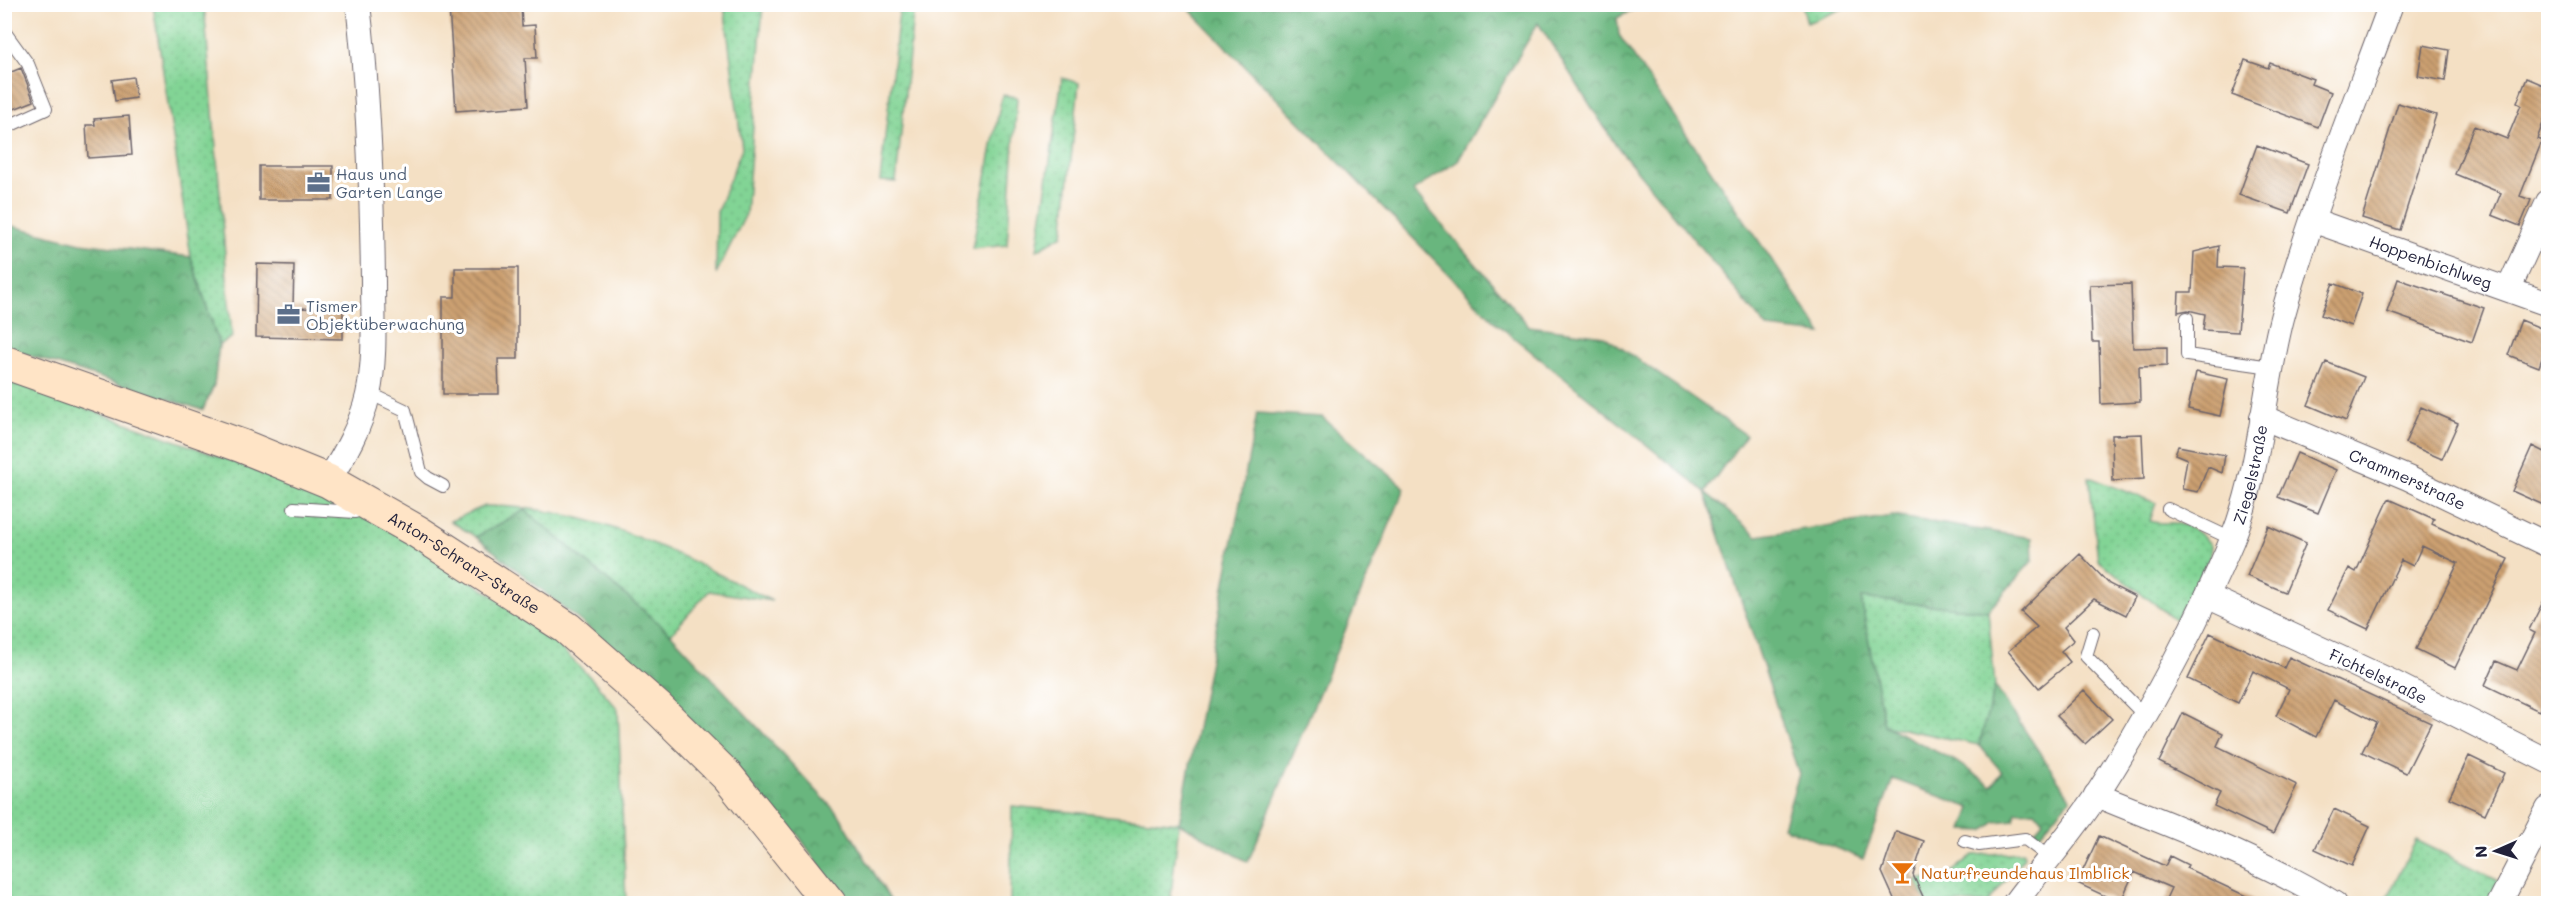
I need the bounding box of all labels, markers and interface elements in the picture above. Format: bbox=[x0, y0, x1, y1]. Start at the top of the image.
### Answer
place label: Haus und Garten Lange bbox=[336, 163, 443, 202]
office icon: Haus und Garten Lange bbox=[305, 170, 331, 196]
street label: Hoppenbichlweg bbox=[2367, 230, 2495, 293]
place label: Tismer Objektüberwachung bbox=[306, 295, 464, 334]
office icon: Tismer Objektüberwachung bbox=[275, 302, 301, 328]
street label: Ziegelstraße bbox=[2228, 423, 2271, 527]
street label: Crammerstraße bbox=[2346, 444, 2469, 514]
street label: Anton-Schranz-Straße bbox=[384, 506, 545, 618]
street label: Fichtelstraße bbox=[2326, 643, 2431, 708]
north arrow bbox=[2466, 821, 2526, 881]
text: N bbox=[2470, 845, 2491, 858]
bar icon: Naturfreundehaus Ilmblick bbox=[1890, 860, 1916, 886]
place label: Naturfreundehaus Ilmblick bbox=[1921, 862, 2130, 883]

